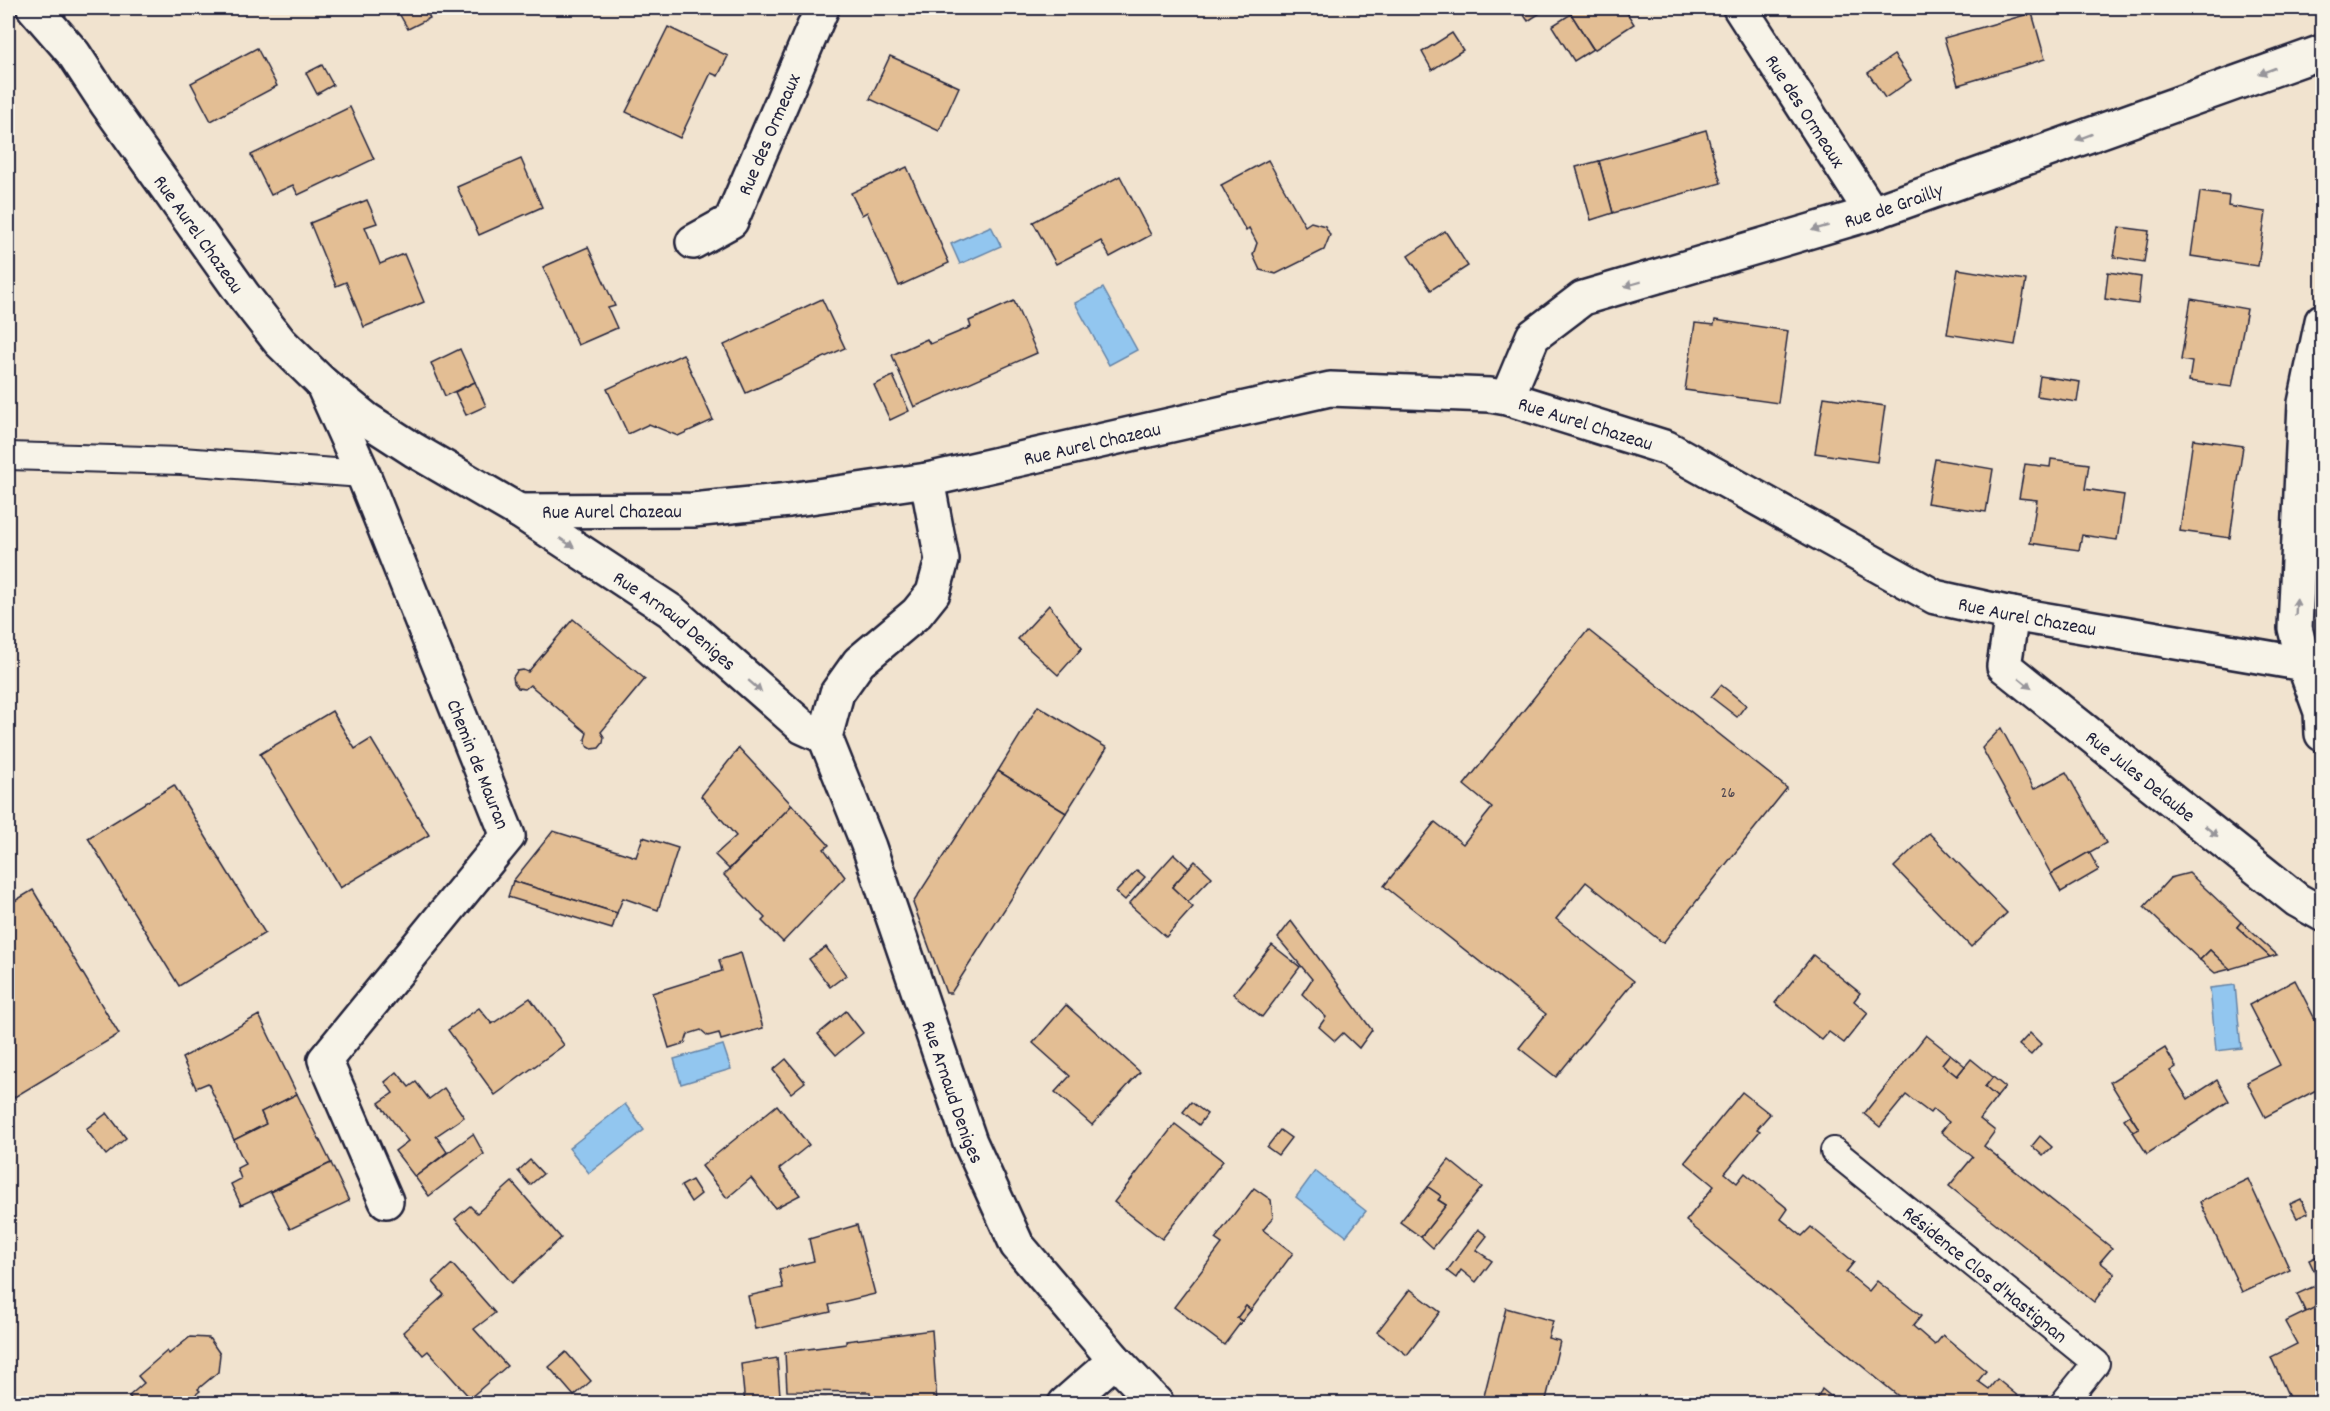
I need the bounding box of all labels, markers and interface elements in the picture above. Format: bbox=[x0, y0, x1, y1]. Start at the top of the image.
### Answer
street label: Rue des Ormeaux bbox=[1757, 50, 1851, 175]
one-way arrow bbox=[2258, 67, 2276, 77]
street label: Rue des Ormeaux bbox=[733, 69, 810, 200]
one-way arrow bbox=[2075, 133, 2093, 143]
street label: Rue Aurel Chazeau bbox=[145, 170, 249, 300]
street label: Rue de Grailly bbox=[1841, 177, 1948, 237]
one-way arrow bbox=[1811, 224, 1829, 234]
one-way arrow bbox=[1624, 280, 1642, 289]
street label: Rue Aurel Chazeau bbox=[1514, 391, 1656, 460]
street label: Rue Aurel Chazeau bbox=[1021, 417, 1164, 475]
street label: Rue Aurel Chazeau bbox=[542, 499, 682, 528]
one-way arrow bbox=[559, 537, 575, 549]
street label: Rue Arnaud Deniges bbox=[607, 566, 741, 679]
street label: Rue Aurel Chazeau bbox=[1955, 592, 2098, 645]
one-way arrow bbox=[2291, 598, 2300, 617]
one-way arrow bbox=[2018, 677, 2033, 689]
one-way arrow bbox=[747, 680, 763, 693]
street label: Chemin de Mauran bbox=[438, 696, 515, 834]
street label: Rue Jules Delaube bbox=[2078, 725, 2200, 831]
house number: 26 bbox=[1721, 782, 1736, 805]
one-way arrow bbox=[2203, 825, 2218, 837]
street label: Rue Arnaud Deniges bbox=[913, 1018, 989, 1169]
street label: Résidence Clos d'Hastignan bbox=[1895, 1201, 2072, 1351]

